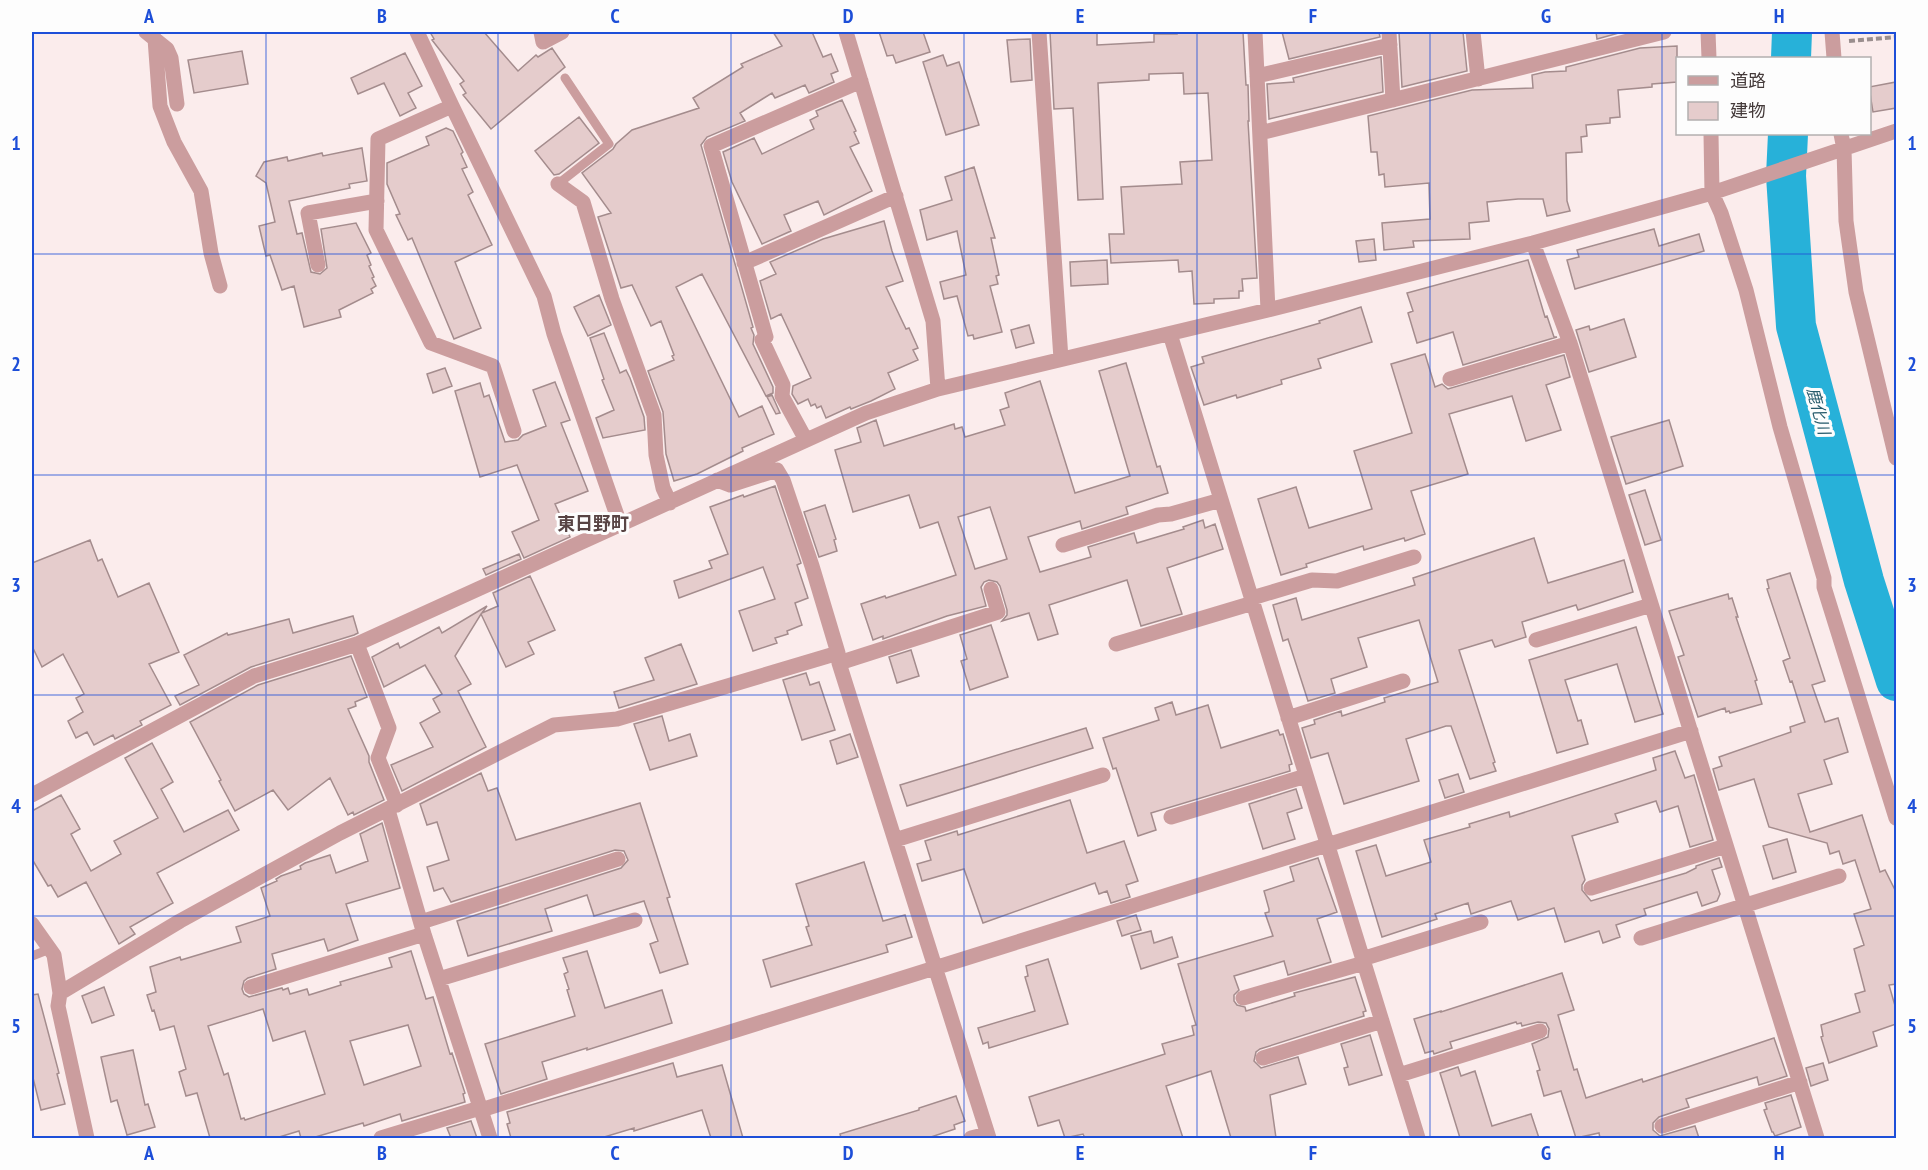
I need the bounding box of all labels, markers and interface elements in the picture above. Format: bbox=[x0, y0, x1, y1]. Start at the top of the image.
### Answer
text: A bbox=[143, 3, 155, 29]
text: B bbox=[377, 3, 387, 29]
text: C bbox=[610, 3, 620, 29]
text: D bbox=[843, 3, 854, 29]
text: E bbox=[1076, 3, 1084, 29]
text: F bbox=[1309, 3, 1317, 29]
text: G bbox=[1541, 3, 1551, 29]
text: H bbox=[1774, 3, 1784, 29]
legend bbox=[1676, 57, 1871, 135]
text: 道路 bbox=[1730, 69, 1766, 92]
text: 建物 bbox=[1730, 99, 1766, 122]
text: 1 bbox=[11, 130, 21, 156]
text: 1 bbox=[1907, 130, 1917, 156]
text: 2 bbox=[11, 351, 21, 377]
text: 2 bbox=[1907, 351, 1917, 377]
water label: 鹿化川 bbox=[1803, 385, 1835, 439]
district label: 東日野町 bbox=[557, 512, 629, 535]
text: 3 bbox=[11, 572, 21, 598]
text: 3 bbox=[1907, 572, 1917, 598]
text: 4 bbox=[11, 793, 21, 819]
text: 4 bbox=[1907, 793, 1917, 819]
text: 5 bbox=[11, 1013, 21, 1039]
text: 5 bbox=[1907, 1013, 1917, 1039]
text: A bbox=[143, 1140, 155, 1166]
text: B bbox=[377, 1140, 387, 1166]
text: C bbox=[610, 1140, 620, 1166]
text: D bbox=[843, 1140, 854, 1166]
text: E bbox=[1076, 1140, 1084, 1166]
text: F bbox=[1309, 1140, 1317, 1166]
text: G bbox=[1541, 1140, 1551, 1166]
text: H bbox=[1774, 1140, 1784, 1166]

